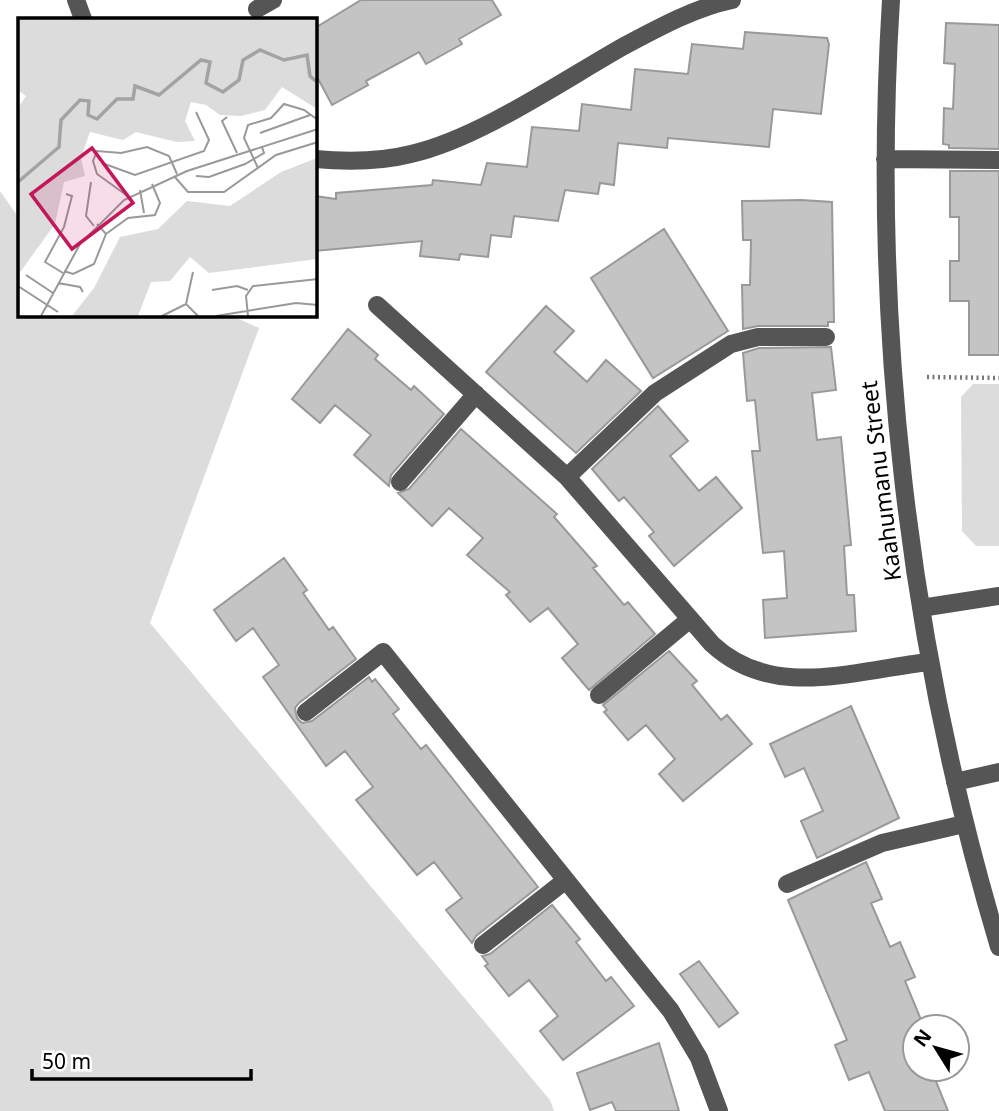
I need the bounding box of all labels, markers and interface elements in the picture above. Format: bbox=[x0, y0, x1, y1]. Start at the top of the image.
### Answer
inset map bbox=[18, 18, 317, 317]
street label: Kaahumanu Street bbox=[852, 379, 908, 583]
north arrow bbox=[901, 1013, 971, 1083]
text: N bbox=[907, 1024, 937, 1052]
scale bar bbox=[32, 1038, 250, 1082]
text: 50 m bbox=[42, 1047, 91, 1075]

